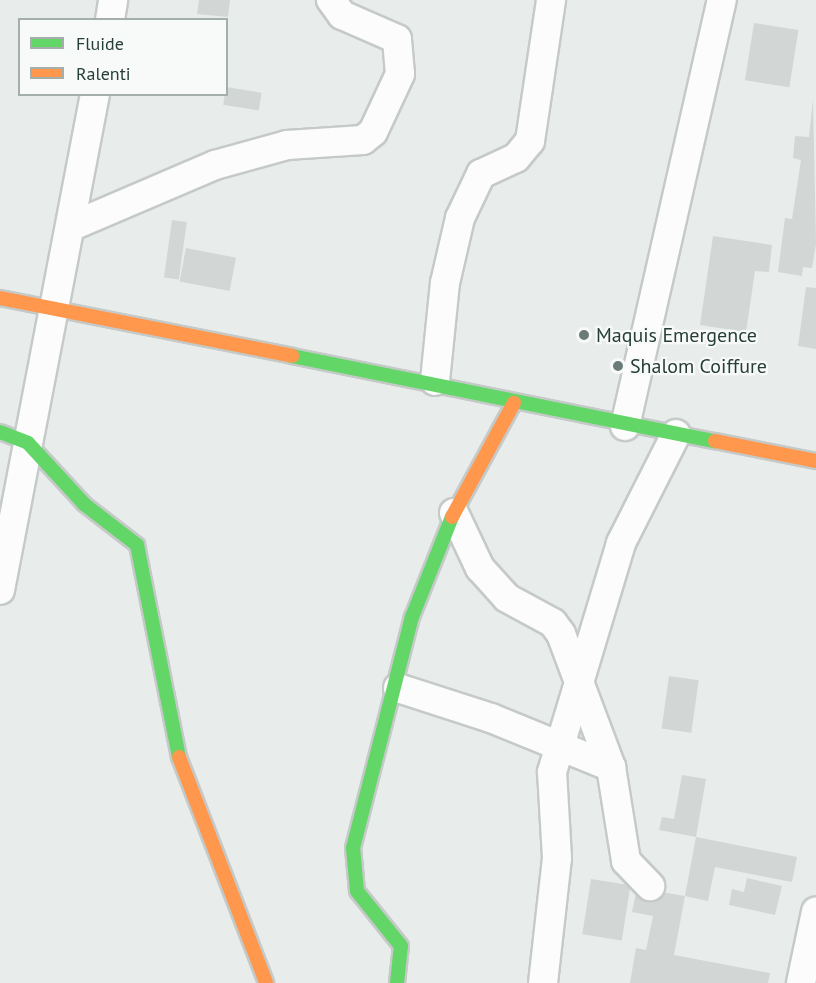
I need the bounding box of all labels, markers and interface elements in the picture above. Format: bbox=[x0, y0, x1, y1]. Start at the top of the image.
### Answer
legend bbox=[18, 18, 228, 96]
text: Fluide bbox=[76, 32, 124, 55]
text: Ralenti bbox=[76, 62, 131, 85]
place label: Maquis Emergence bbox=[596, 323, 757, 347]
marker: Maquis Emergence bbox=[577, 328, 591, 342]
place label: Shalom Coiffure bbox=[630, 354, 767, 378]
marker: Shalom Coiffure bbox=[611, 359, 625, 373]

